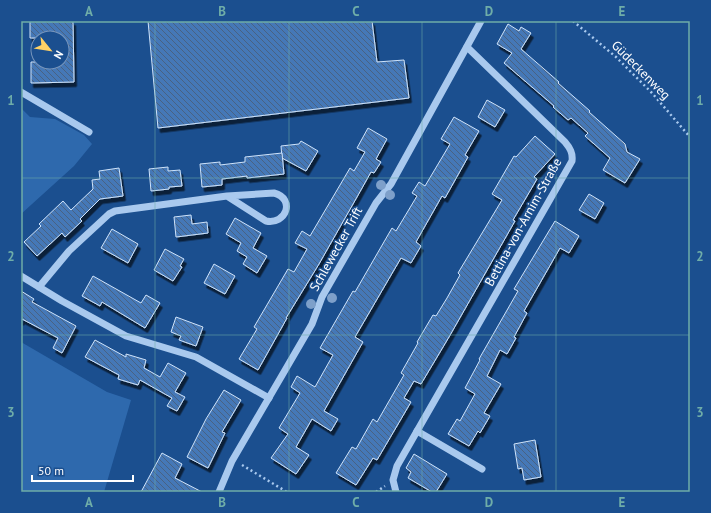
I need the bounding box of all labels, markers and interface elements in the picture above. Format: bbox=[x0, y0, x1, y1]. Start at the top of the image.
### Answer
text: A bbox=[85, 3, 93, 20]
text: B bbox=[218, 3, 226, 20]
text: C bbox=[352, 3, 360, 20]
text: D bbox=[485, 3, 493, 20]
text: E bbox=[619, 3, 626, 20]
north arrow bbox=[30, 30, 70, 70]
street label: Güdeckenweg bbox=[608, 37, 674, 103]
text: N bbox=[51, 48, 67, 62]
text: 1 bbox=[7, 92, 15, 109]
text: 1 bbox=[696, 92, 704, 109]
street label: Bettina-von-Arnim-Straße bbox=[481, 155, 565, 289]
street label: Schlewecker Trift bbox=[306, 203, 367, 294]
text: 2 bbox=[7, 248, 15, 265]
text: 2 bbox=[696, 248, 704, 265]
text: 3 bbox=[7, 404, 15, 421]
text: 3 bbox=[696, 404, 704, 421]
scale bar bbox=[32, 457, 133, 483]
text: 50 m bbox=[38, 463, 64, 478]
text: A bbox=[85, 494, 93, 511]
text: B bbox=[218, 494, 226, 511]
text: C bbox=[352, 494, 360, 511]
text: D bbox=[485, 494, 493, 511]
text: E bbox=[619, 494, 626, 511]

